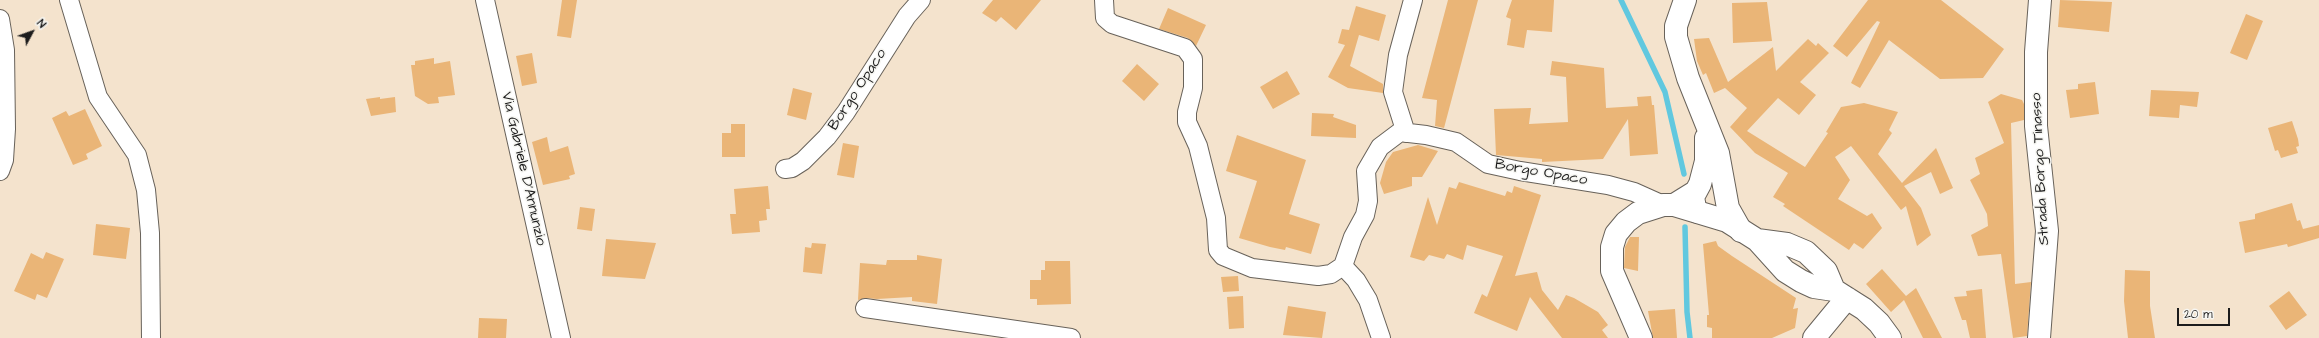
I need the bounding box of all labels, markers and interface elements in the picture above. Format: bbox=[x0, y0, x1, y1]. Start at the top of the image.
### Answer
north arrow bbox=[12, 12, 52, 52]
text: N bbox=[34, 16, 49, 31]
street label: Borgo Opaco bbox=[825, 46, 891, 134]
street label: Via Gabriele D'Annunzio bbox=[497, 91, 549, 247]
street label: Strada Borgo Tinasso bbox=[2028, 92, 2054, 246]
street label: Borgo Opaco bbox=[1493, 156, 1589, 190]
scale bar bbox=[2179, 300, 2232, 326]
text: 20 m bbox=[2184, 306, 2213, 323]

